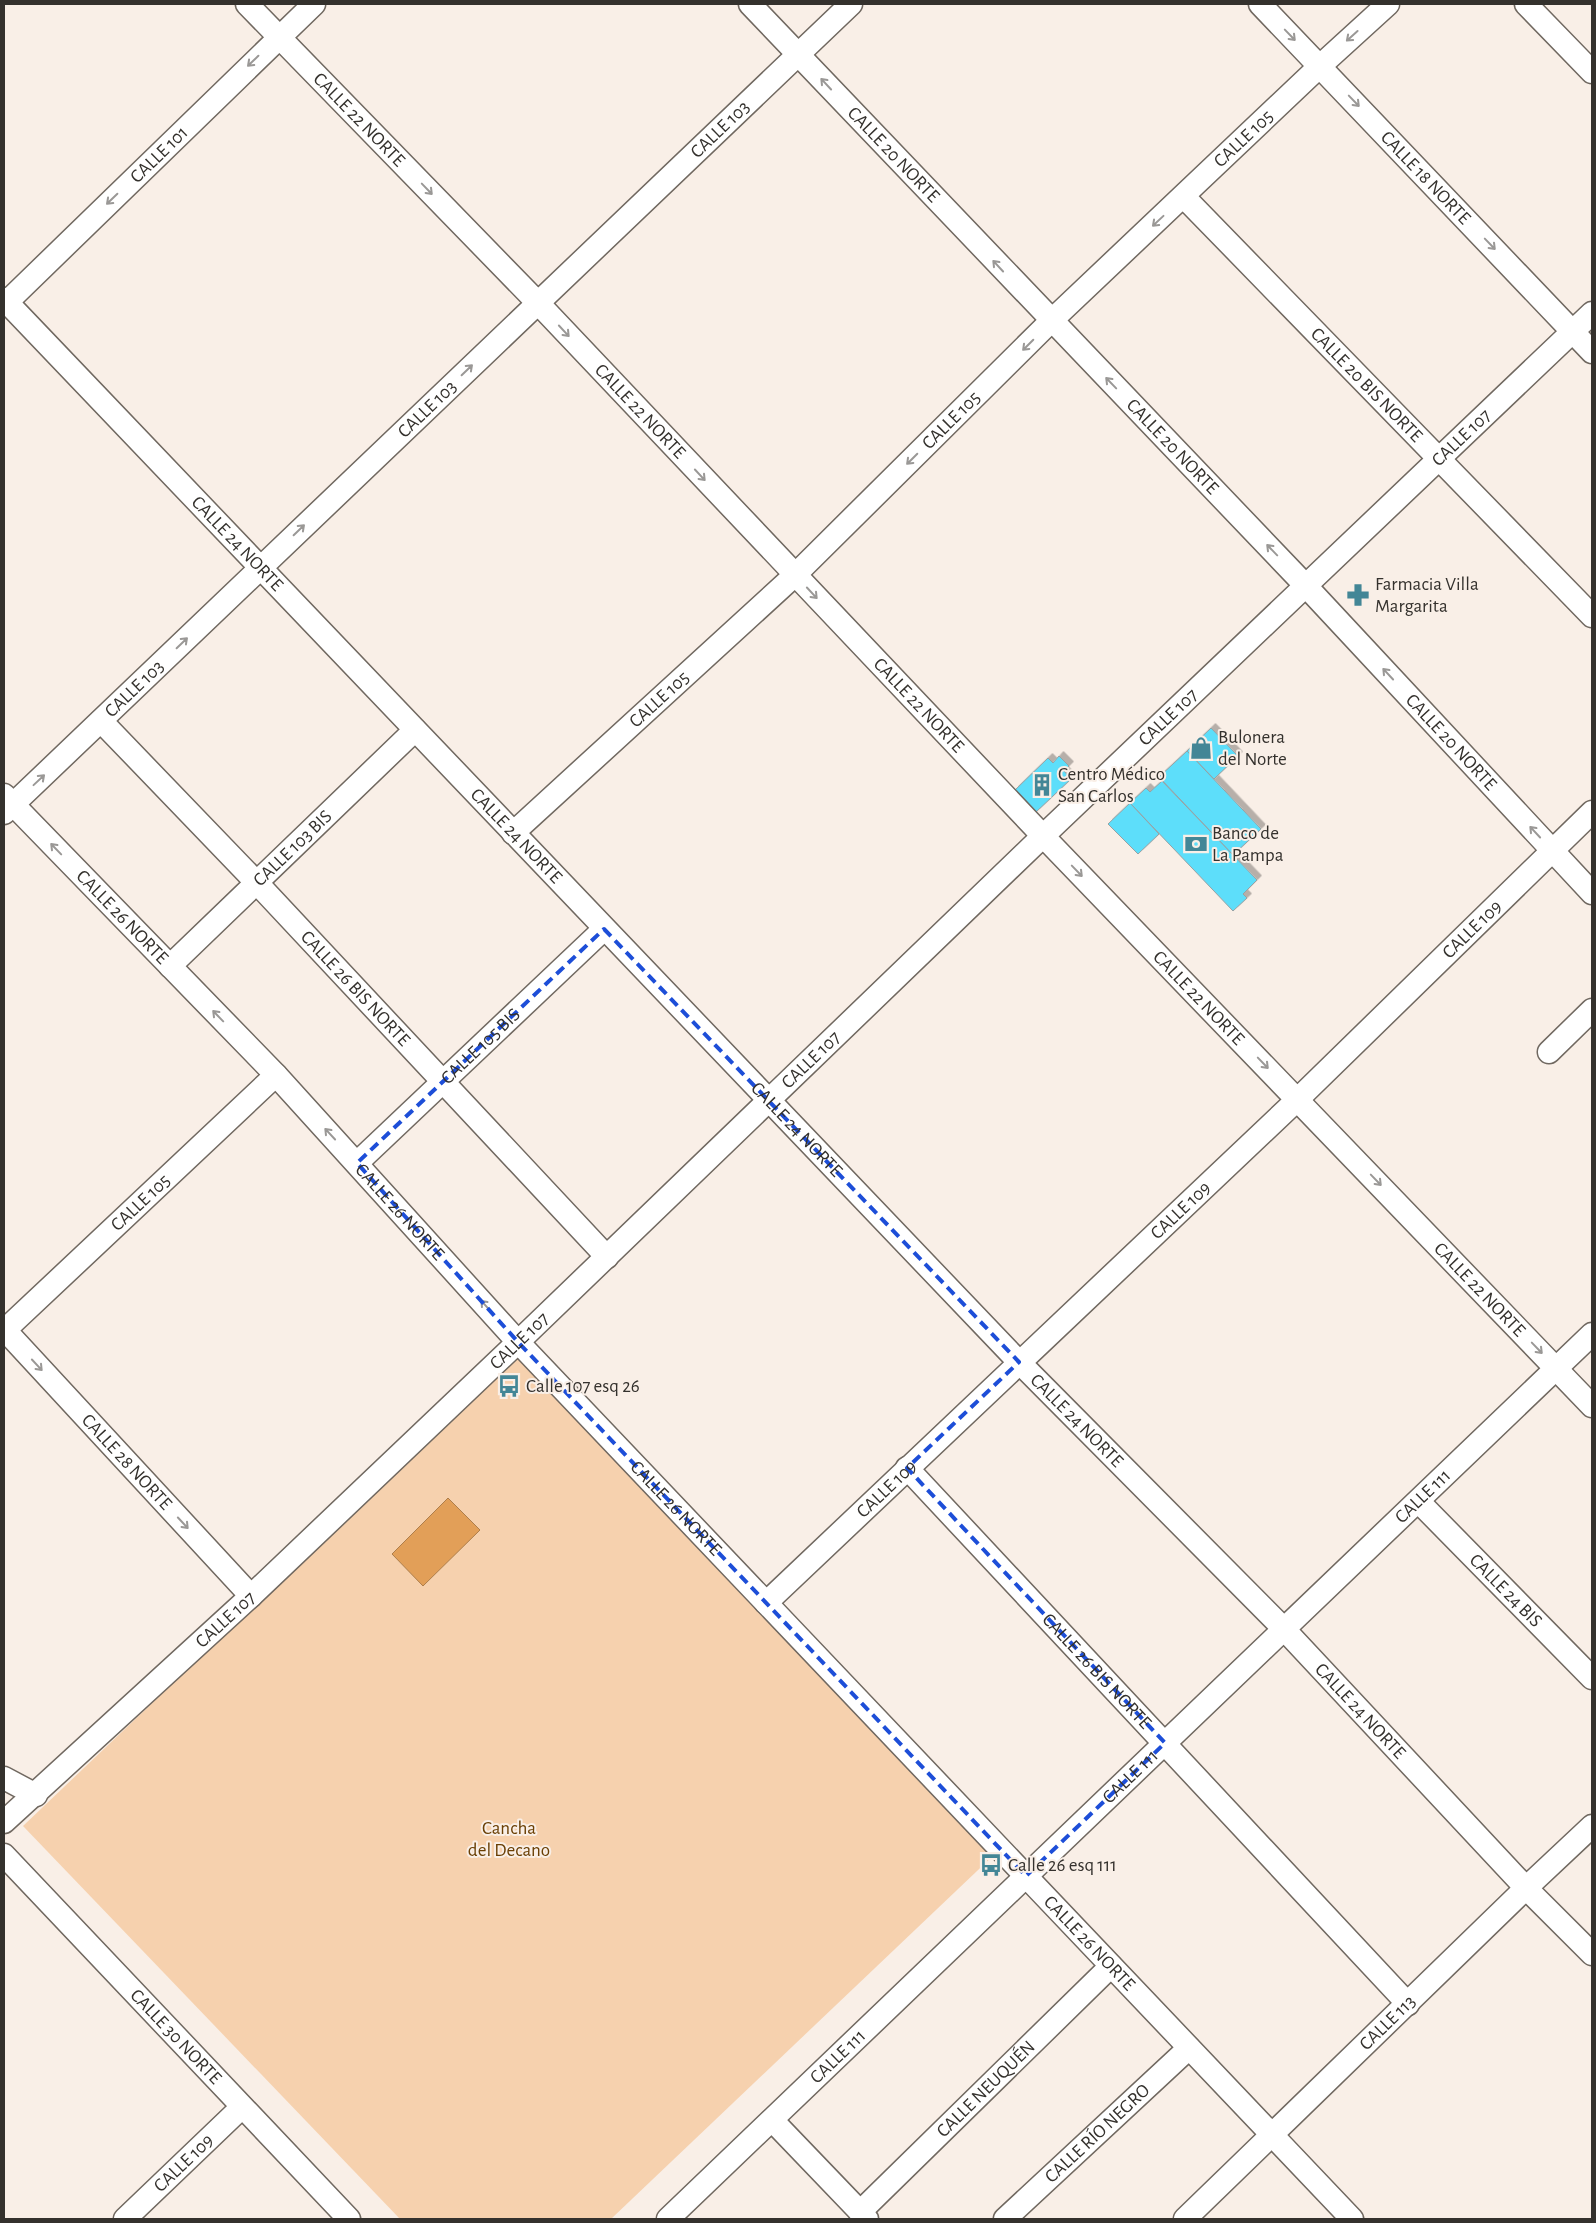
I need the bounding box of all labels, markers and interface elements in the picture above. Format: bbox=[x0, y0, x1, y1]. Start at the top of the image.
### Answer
one-way arrow bbox=[1284, 28, 1296, 41]
one-way arrow bbox=[1346, 31, 1359, 42]
one-way arrow bbox=[247, 55, 260, 67]
street label: CALLE 22 NORTE bbox=[310, 69, 409, 170]
one-way arrow bbox=[820, 78, 832, 91]
one-way arrow bbox=[1348, 95, 1360, 107]
street label: CALLE 103 bbox=[687, 97, 753, 161]
street label: CALLE 20 NORTE bbox=[844, 103, 943, 206]
street label: CALLE 105 bbox=[1210, 106, 1277, 171]
street label: CALLE 101 bbox=[126, 123, 191, 186]
street label: CALLE 18 NORTE bbox=[1377, 127, 1474, 228]
one-way arrow bbox=[421, 183, 433, 195]
one-way arrow bbox=[106, 193, 118, 206]
one-way arrow bbox=[1152, 215, 1165, 227]
one-way arrow bbox=[1484, 238, 1496, 250]
one-way arrow bbox=[992, 259, 1004, 272]
street label: CALLE 20 BIS NORTE bbox=[1307, 324, 1426, 446]
one-way arrow bbox=[558, 325, 570, 337]
one-way arrow bbox=[1022, 338, 1034, 350]
street label: CALLE 22 NORTE bbox=[591, 360, 689, 462]
one-way arrow bbox=[461, 364, 473, 376]
street label: CALLE 103 bbox=[394, 377, 460, 441]
one-way arrow bbox=[1105, 377, 1117, 389]
street label: CALLE 105 bbox=[918, 388, 984, 453]
street label: CALLE 20 NORTE bbox=[1123, 395, 1222, 498]
street label: CALLE 107 bbox=[1428, 405, 1494, 470]
one-way arrow bbox=[906, 453, 918, 465]
one-way arrow bbox=[694, 468, 706, 481]
street label: CALLE 24 NORTE bbox=[188, 492, 287, 594]
one-way arrow bbox=[292, 524, 305, 536]
one-way arrow bbox=[1266, 544, 1278, 557]
place label: Farmacia Villa Margarita bbox=[1375, 575, 1479, 616]
pharmacy icon: Farmacia Villa Margarita bbox=[1345, 582, 1371, 608]
one-way arrow bbox=[806, 586, 818, 599]
one-way arrow bbox=[175, 637, 188, 649]
street label: CALLE 22 NORTE bbox=[870, 654, 968, 756]
street label: CALLE 103 bbox=[101, 656, 167, 721]
street label: CALLE 105 bbox=[626, 667, 693, 731]
one-way arrow bbox=[1383, 668, 1394, 681]
street label: CALLE 107 bbox=[1135, 685, 1201, 749]
street label: CALLE 20 NORTE bbox=[1402, 690, 1500, 794]
place label: Bulonera del Norte bbox=[1218, 728, 1287, 769]
shop icon: Bulonera del Norte bbox=[1188, 735, 1214, 761]
place label: Centro Médico San Carlos bbox=[1058, 765, 1165, 806]
building icon: Centro Médico San Carlos bbox=[1029, 772, 1055, 798]
one-way arrow bbox=[33, 774, 45, 786]
street label: CALLE 24 NORTE bbox=[467, 785, 566, 887]
street label: CALLE 103 BIS bbox=[250, 806, 335, 890]
place label: Banco de La Pampa bbox=[1212, 824, 1284, 865]
one-way arrow bbox=[1529, 825, 1541, 838]
bank icon: Banco de La Pampa bbox=[1183, 831, 1209, 857]
one-way arrow bbox=[50, 843, 62, 855]
one-way arrow bbox=[1071, 865, 1083, 878]
street label: CALLE 26 NORTE bbox=[73, 866, 172, 968]
street label: CALLE 109 bbox=[1439, 896, 1505, 962]
street label: CALLE 26 BIS NORTE bbox=[297, 927, 414, 1050]
street label: CALLE 22 NORTE bbox=[1149, 947, 1248, 1048]
street label: CALLE 105 BIS bbox=[437, 1004, 524, 1088]
one-way arrow bbox=[212, 1010, 224, 1022]
street label: CALLE 107 bbox=[778, 1027, 844, 1092]
one-way arrow bbox=[1257, 1057, 1269, 1069]
street label: CALLE 24 NORTE bbox=[747, 1078, 846, 1180]
one-way arrow bbox=[324, 1128, 336, 1140]
street label: CALLE 26 NORTE bbox=[352, 1160, 448, 1264]
street label: CALLE 105 bbox=[107, 1170, 174, 1235]
one-way arrow bbox=[1370, 1174, 1382, 1187]
street label: CALLE 109 bbox=[1147, 1178, 1214, 1243]
street label: CALLE 22 NORTE bbox=[1430, 1239, 1529, 1340]
one-way arrow bbox=[480, 1300, 492, 1313]
street label: CALLE 107 bbox=[486, 1308, 552, 1373]
one-way arrow bbox=[1531, 1342, 1543, 1355]
one-way arrow bbox=[31, 1358, 43, 1371]
street label: CALLE 24 NORTE bbox=[1027, 1370, 1127, 1471]
bus stop icon: Calle 107 esq 26 bbox=[496, 1373, 522, 1399]
place label: Calle 107 esq 26 bbox=[526, 1377, 640, 1396]
street label: CALLE 28 NORTE bbox=[78, 1410, 176, 1513]
street label: CALLE 109 bbox=[853, 1456, 920, 1521]
street label: CALLE 26 NORTE bbox=[627, 1457, 725, 1559]
street label: CALLE 111 bbox=[1391, 1466, 1454, 1527]
one-way arrow bbox=[177, 1516, 189, 1529]
street label: CALLE 24 BIS bbox=[1466, 1550, 1546, 1631]
street label: CALLE 107 bbox=[192, 1588, 259, 1651]
street label: CALLE 26 BIS NORTE bbox=[1039, 1610, 1155, 1732]
street label: CALLE 24 NORTE bbox=[1312, 1659, 1409, 1762]
street label: CALLE 111 bbox=[1099, 1746, 1162, 1807]
park label: Cancha del Decano bbox=[468, 1819, 550, 1860]
bus stop icon: Calle 26 esq 111 bbox=[978, 1852, 1004, 1878]
place label: Calle 26 esq 111 bbox=[1008, 1856, 1117, 1875]
street label: CALLE 26 NORTE bbox=[1040, 1892, 1139, 1994]
street label: CALLE 30 NORTE bbox=[127, 1985, 225, 2088]
street label: CALLE 113 bbox=[1356, 1991, 1419, 2054]
street label: CALLE 111 bbox=[806, 2026, 869, 2087]
street label: CALLE NEUQUÉN bbox=[933, 2037, 1039, 2141]
street label: CALLE RÍO NEGRO bbox=[1041, 2080, 1153, 2186]
street label: CALLE 109 bbox=[150, 2130, 217, 2196]

